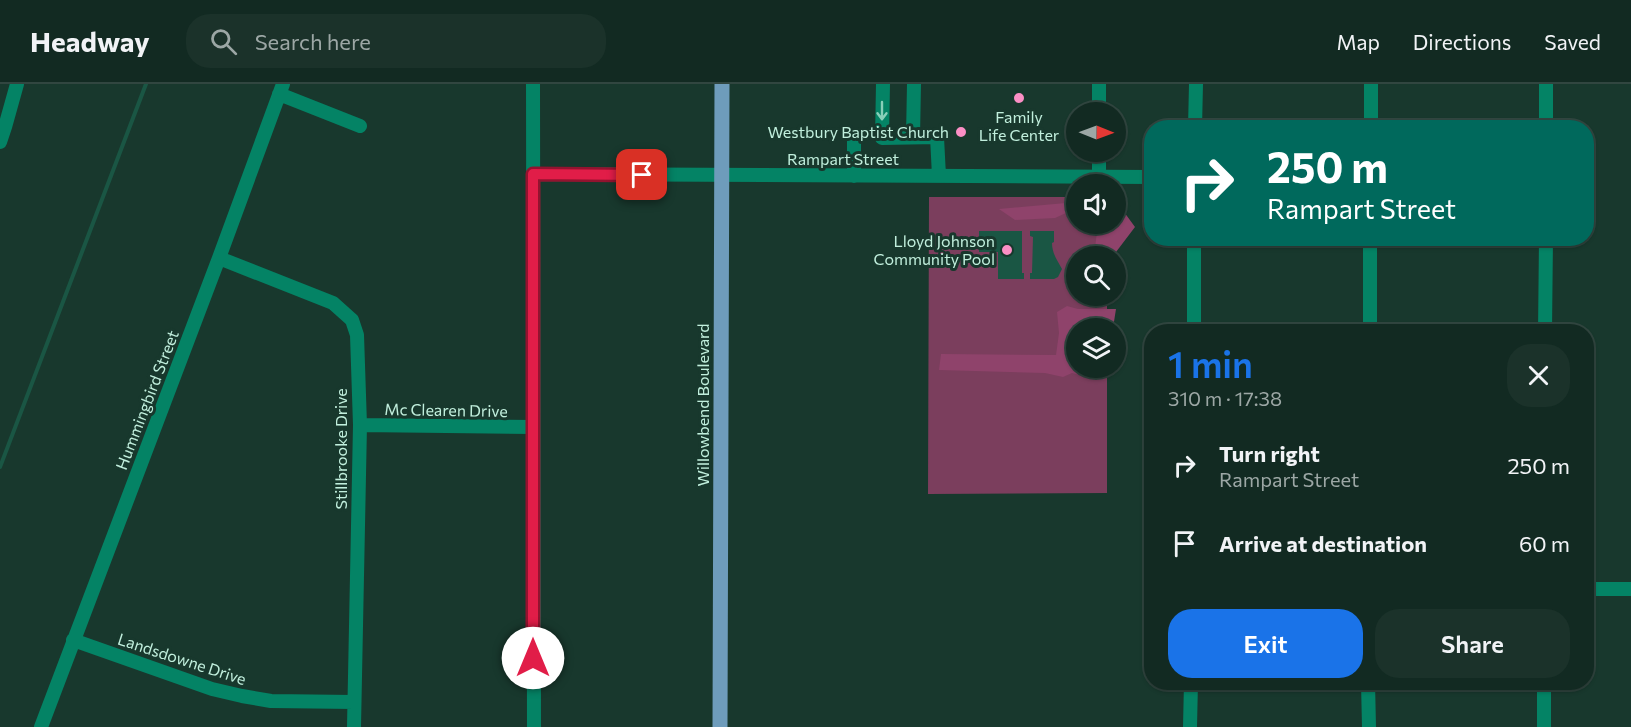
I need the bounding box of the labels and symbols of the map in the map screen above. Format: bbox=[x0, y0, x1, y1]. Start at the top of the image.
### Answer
marker: Family Life Center bbox=[1012, 91, 1026, 105]
one-way arrow bbox=[876, 100, 888, 120]
north arrow bbox=[1066, 102, 1126, 162]
place label: Family Life Center bbox=[979, 107, 1060, 144]
place label: Westbury Baptist Church bbox=[768, 122, 949, 141]
marker: Westbury Baptist Church bbox=[954, 125, 968, 139]
pin bbox=[616, 149, 667, 200]
street label: Rampart Street bbox=[787, 149, 899, 168]
place label: Lloyd Johnson Community Pool bbox=[873, 231, 995, 268]
marker: Lloyd Johnson Community Pool bbox=[1000, 243, 1014, 257]
street label: Willowbend Boulevard bbox=[693, 324, 712, 486]
street label: Hummingbird Street bbox=[111, 327, 182, 472]
street label: Stillbrooke Drive bbox=[331, 388, 350, 510]
street label: Mc Clearen Drive bbox=[384, 399, 508, 420]
position arrow bbox=[501, 626, 565, 690]
street label: Landsdowne Drive bbox=[116, 629, 249, 688]

